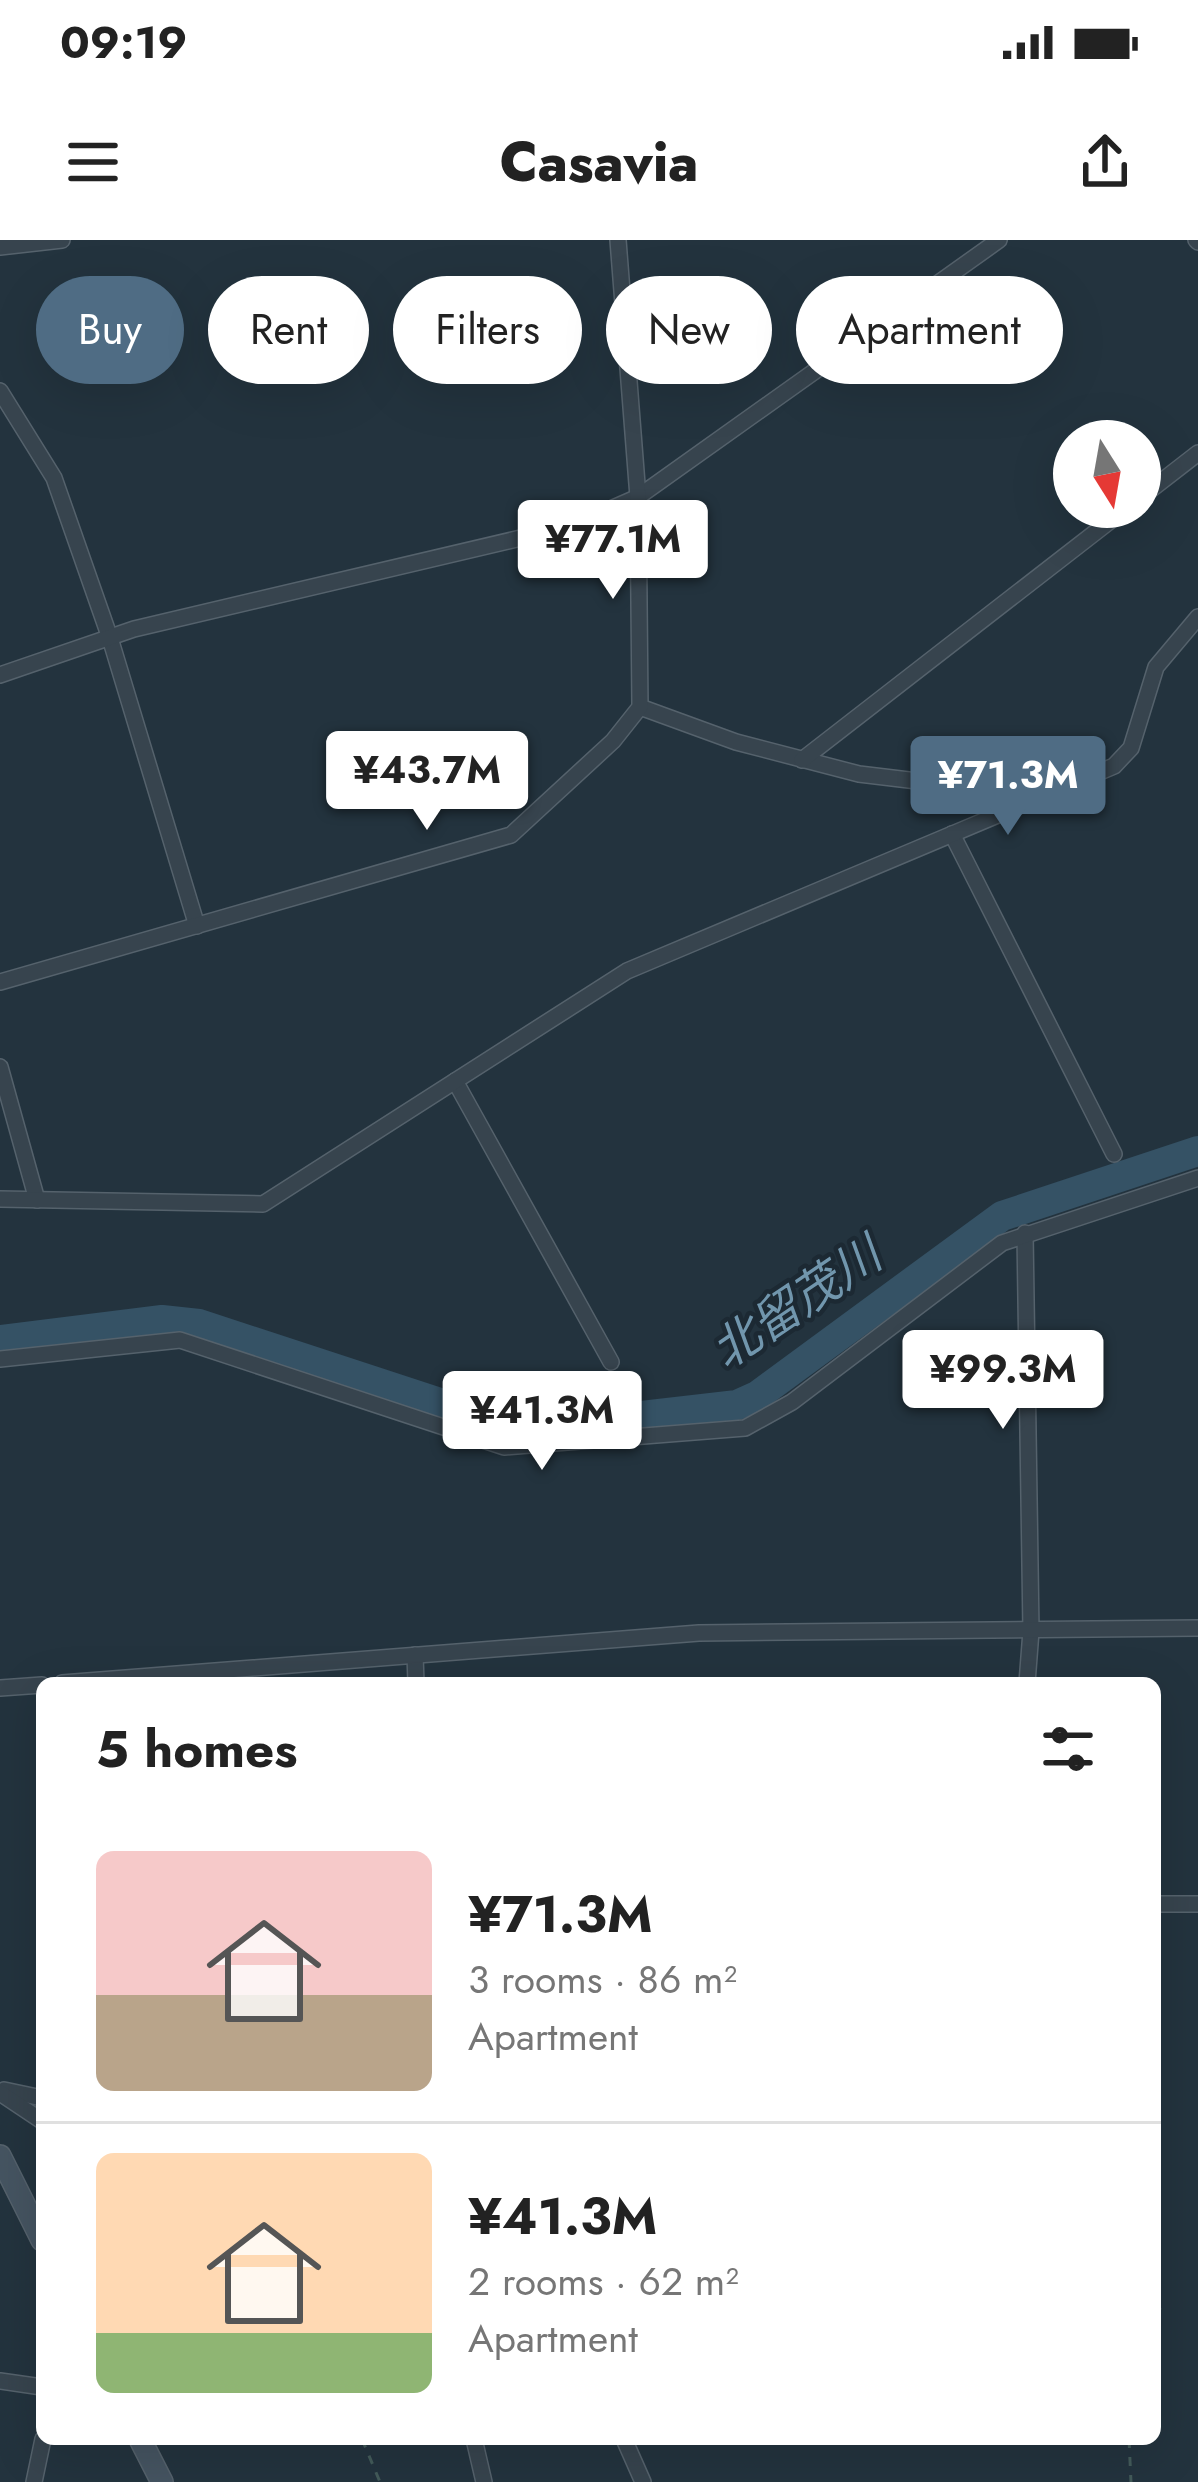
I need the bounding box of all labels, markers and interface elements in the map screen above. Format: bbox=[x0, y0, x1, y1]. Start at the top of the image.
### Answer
text: 09:19 bbox=[60, 10, 187, 75]
text: Casavia bbox=[500, 123, 698, 201]
icon: menu bbox=[60, 129, 126, 195]
icon: share bbox=[1072, 129, 1138, 195]
chip: Buy bbox=[36, 276, 184, 384]
chip: Rent bbox=[208, 276, 369, 384]
chip: Filters bbox=[393, 276, 582, 384]
chip: New bbox=[606, 276, 772, 384]
chip: Apartment bbox=[796, 276, 1063, 384]
north arrow bbox=[1053, 420, 1161, 528]
map controls bbox=[1053, 420, 1161, 528]
pin: ¥77.1M bbox=[515, 500, 711, 602]
text: ¥77.1M bbox=[545, 510, 681, 567]
pin: ¥43.7M bbox=[329, 731, 525, 833]
pin: ¥71.3M bbox=[910, 736, 1106, 838]
text: ¥43.7M bbox=[353, 741, 501, 798]
text: ¥71.3M bbox=[938, 746, 1079, 803]
water label: 北留茂川 bbox=[697, 1218, 899, 1385]
pin: ¥99.3M bbox=[905, 1330, 1101, 1432]
text: ¥99.3M bbox=[929, 1340, 1077, 1397]
pin: ¥41.3M bbox=[444, 1371, 640, 1473]
text: ¥41.3M bbox=[470, 1381, 614, 1438]
text: 5 homes bbox=[96, 1712, 298, 1786]
icon: filters bbox=[1035, 1716, 1101, 1782]
text: ¥71.3M bbox=[468, 1877, 652, 1951]
icon: home bbox=[192, 1899, 336, 2043]
text: 3 rooms · 86 m² bbox=[468, 1951, 737, 2008]
text: Apartment bbox=[468, 2008, 638, 2065]
text: ¥41.3M bbox=[468, 2179, 657, 2253]
icon: home bbox=[192, 2201, 336, 2345]
text: 2 rooms · 62 m² bbox=[468, 2253, 739, 2310]
text: Apartment bbox=[468, 2310, 638, 2367]

